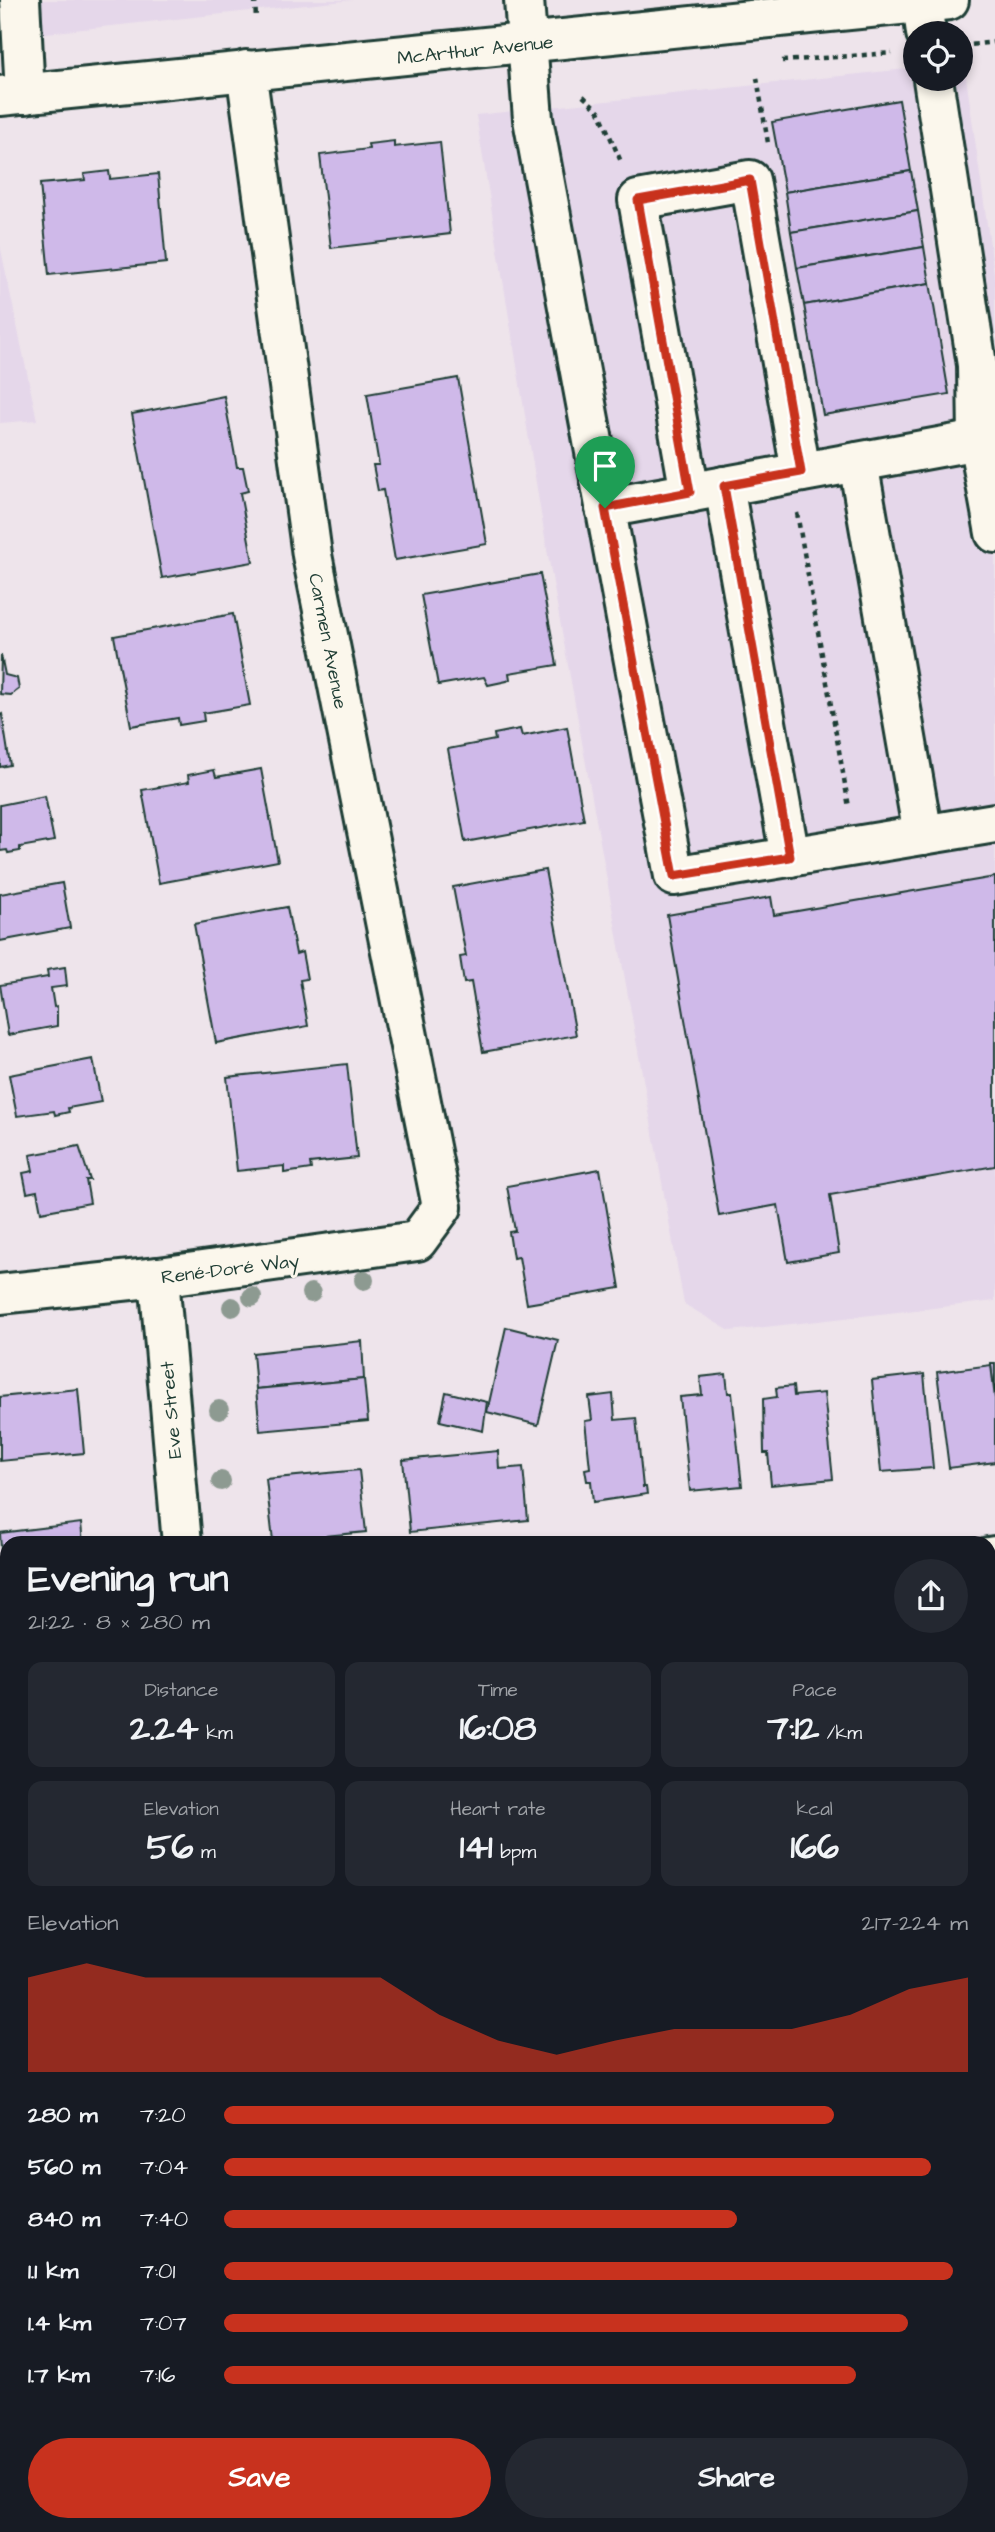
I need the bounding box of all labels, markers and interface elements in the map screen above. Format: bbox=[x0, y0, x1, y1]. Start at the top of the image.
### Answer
map controls bbox=[903, 21, 973, 91]
button: locate bbox=[903, 21, 973, 91]
street label: McArthur Avenue bbox=[396, 29, 555, 72]
pin bbox=[575, 436, 635, 508]
icon: arrive bbox=[586, 447, 624, 485]
street label: Carmen Avenue bbox=[301, 571, 354, 711]
street label: René-Doré Way bbox=[160, 1248, 301, 1292]
street label: Eve Street bbox=[154, 1360, 189, 1460]
text: Evening run bbox=[28, 1554, 229, 1606]
button: share bbox=[894, 1559, 968, 1633]
text: 21:22 · 8 × 280 m bbox=[28, 1606, 210, 1638]
text: Distance bbox=[144, 1677, 218, 1704]
text: Time bbox=[478, 1677, 518, 1704]
text: Pace bbox=[793, 1677, 837, 1704]
text: 2.24 bbox=[130, 1704, 199, 1753]
text: 16:08 bbox=[459, 1704, 537, 1753]
text: 7:12 bbox=[767, 1704, 819, 1753]
text: km bbox=[199, 1720, 233, 1747]
text: /km bbox=[819, 1720, 862, 1747]
text: Elevation bbox=[144, 1796, 219, 1823]
text: Heart rate bbox=[450, 1796, 546, 1823]
text: kcal bbox=[796, 1796, 833, 1823]
text: 56 bbox=[147, 1823, 193, 1872]
text: 141 bbox=[460, 1823, 493, 1872]
text: 166 bbox=[790, 1823, 839, 1872]
text: m bbox=[193, 1839, 216, 1866]
text: bpm bbox=[493, 1839, 536, 1866]
text: Elevation bbox=[28, 1907, 119, 1939]
text: 217–224 m bbox=[862, 1907, 968, 1939]
text: 280 m bbox=[28, 2099, 98, 2131]
text: 7:20 bbox=[140, 2099, 186, 2131]
text: 560 m bbox=[28, 2151, 100, 2183]
text: 7:04 bbox=[140, 2151, 188, 2183]
text: 840 m bbox=[28, 2203, 100, 2235]
text: 7:40 bbox=[140, 2203, 188, 2235]
text: 1.1 km bbox=[28, 2255, 78, 2287]
text: 7:01 bbox=[140, 2255, 175, 2287]
text: 1.4 km bbox=[28, 2307, 91, 2339]
text: 7:07 bbox=[140, 2307, 187, 2339]
text: 1.7 km bbox=[28, 2359, 90, 2391]
text: 7:16 bbox=[140, 2359, 175, 2391]
button: Save bbox=[28, 2438, 491, 2518]
button: Share bbox=[505, 2438, 968, 2518]

